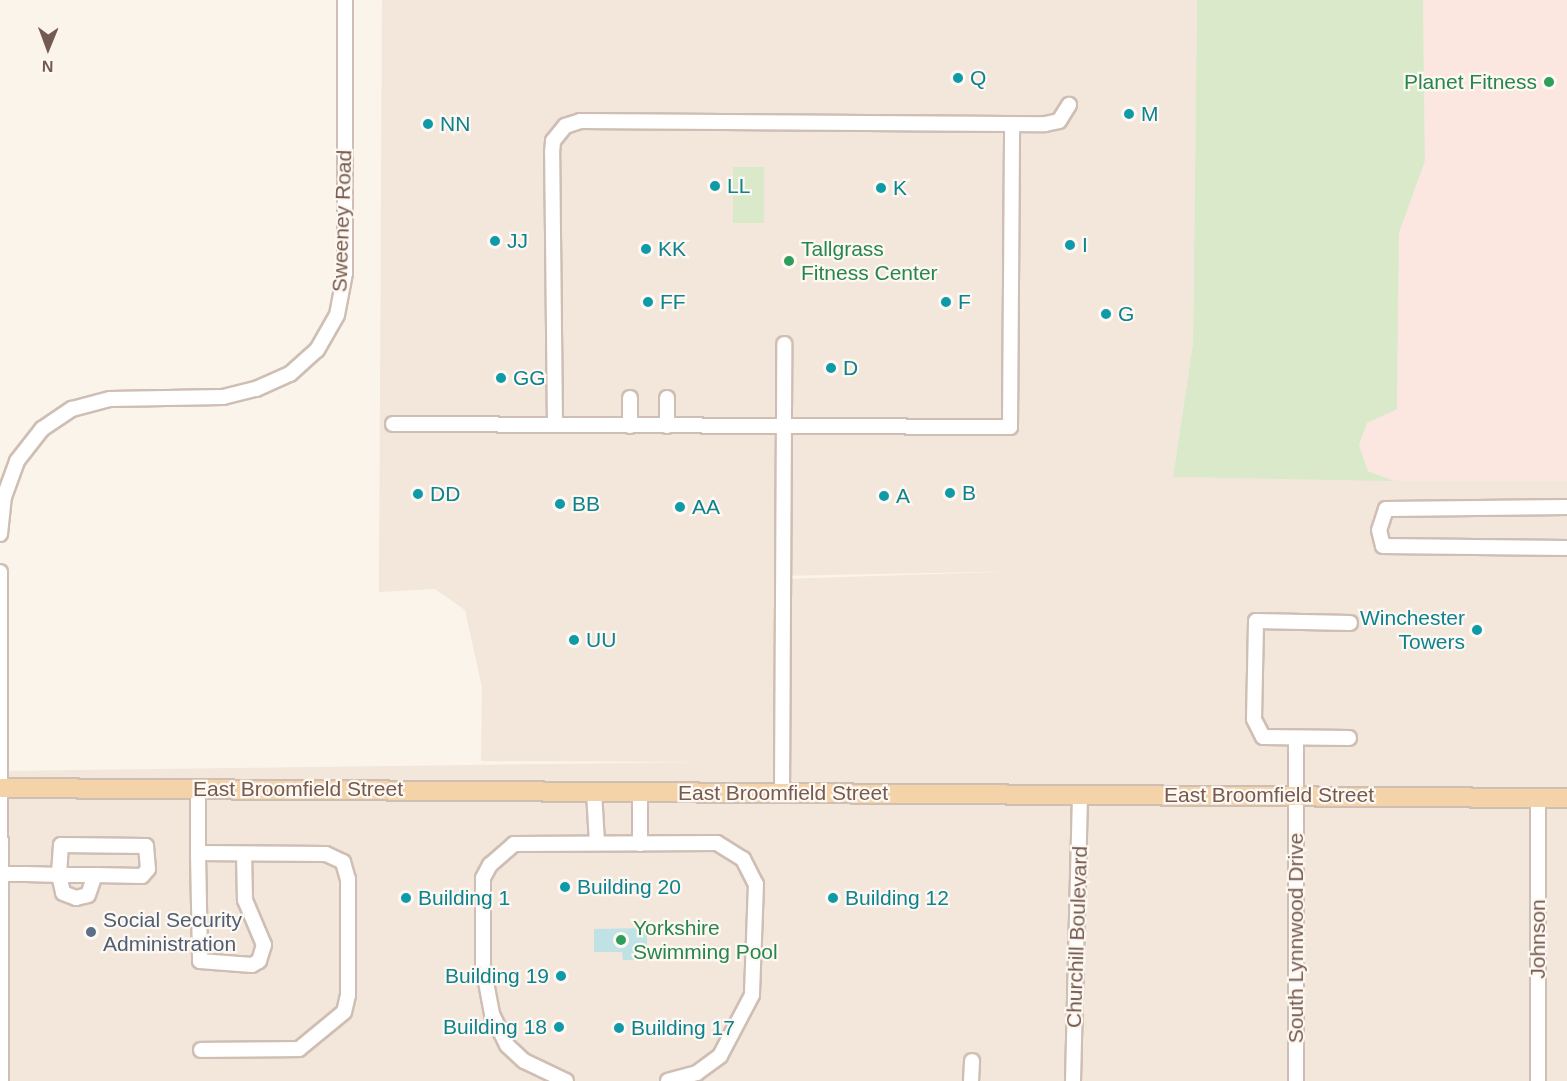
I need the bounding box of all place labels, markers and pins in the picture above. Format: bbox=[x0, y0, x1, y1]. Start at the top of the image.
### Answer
place label: Q bbox=[970, 65, 986, 91]
place label: Planet Fitness bbox=[1404, 69, 1537, 95]
marker: Q bbox=[951, 71, 965, 85]
marker: Planet Fitness bbox=[1542, 75, 1556, 89]
place label: M bbox=[1141, 101, 1158, 127]
marker: M bbox=[1122, 107, 1136, 121]
place label: NN bbox=[440, 111, 470, 137]
marker: NN bbox=[421, 117, 435, 131]
place label: LL bbox=[727, 173, 750, 199]
place label: K bbox=[893, 175, 907, 201]
marker: LL bbox=[708, 179, 722, 193]
marker: K bbox=[874, 181, 888, 195]
place label: JJ bbox=[507, 228, 528, 254]
place label: I bbox=[1082, 232, 1088, 258]
marker: JJ bbox=[488, 234, 502, 248]
place label: KK bbox=[658, 236, 686, 262]
place label: Tallgrass Fitness Center bbox=[801, 236, 938, 286]
marker: I bbox=[1063, 238, 1077, 252]
marker: KK bbox=[639, 242, 653, 256]
marker: Tallgrass Fitness Center bbox=[782, 254, 796, 268]
place label: FF bbox=[660, 289, 686, 315]
place label: F bbox=[958, 289, 971, 315]
marker: FF bbox=[641, 295, 655, 309]
marker: F bbox=[939, 295, 953, 309]
place label: G bbox=[1118, 301, 1134, 327]
marker: G bbox=[1099, 307, 1113, 321]
place label: D bbox=[843, 355, 858, 381]
marker: D bbox=[824, 361, 838, 375]
place label: GG bbox=[513, 365, 546, 391]
marker: GG bbox=[494, 371, 508, 385]
place label: B bbox=[962, 480, 976, 506]
place label: DD bbox=[430, 481, 460, 507]
place label: A bbox=[896, 483, 910, 509]
marker: B bbox=[943, 486, 957, 500]
marker: DD bbox=[411, 487, 425, 501]
marker: A bbox=[877, 489, 891, 503]
place label: BB bbox=[572, 491, 600, 517]
place label: AA bbox=[692, 494, 720, 520]
marker: BB bbox=[553, 497, 567, 511]
marker: AA bbox=[673, 500, 687, 514]
place label: Winchester Towers bbox=[1360, 605, 1465, 655]
marker: Winchester Towers bbox=[1470, 623, 1484, 637]
place label: UU bbox=[586, 627, 616, 653]
marker: UU bbox=[567, 633, 581, 647]
place label: Building 20 bbox=[577, 874, 681, 900]
marker: Building 20 bbox=[558, 880, 572, 894]
place label: Building 1 bbox=[418, 885, 510, 911]
place label: Building 12 bbox=[845, 885, 949, 911]
marker: Building 1 bbox=[399, 891, 413, 905]
marker: Building 12 bbox=[826, 891, 840, 905]
place label: Social Security Administration bbox=[103, 907, 242, 957]
place label: Yorkshire Swimming Pool bbox=[633, 915, 778, 965]
marker: Social Security Administration bbox=[84, 925, 98, 939]
marker: Yorkshire Swimming Pool bbox=[614, 933, 628, 947]
place label: Building 19 bbox=[445, 963, 549, 989]
marker: Building 19 bbox=[554, 969, 568, 983]
place label: Building 18 bbox=[443, 1014, 547, 1040]
place label: Building 17 bbox=[631, 1015, 735, 1041]
marker: Building 18 bbox=[552, 1020, 566, 1034]
marker: Building 17 bbox=[612, 1021, 626, 1035]

